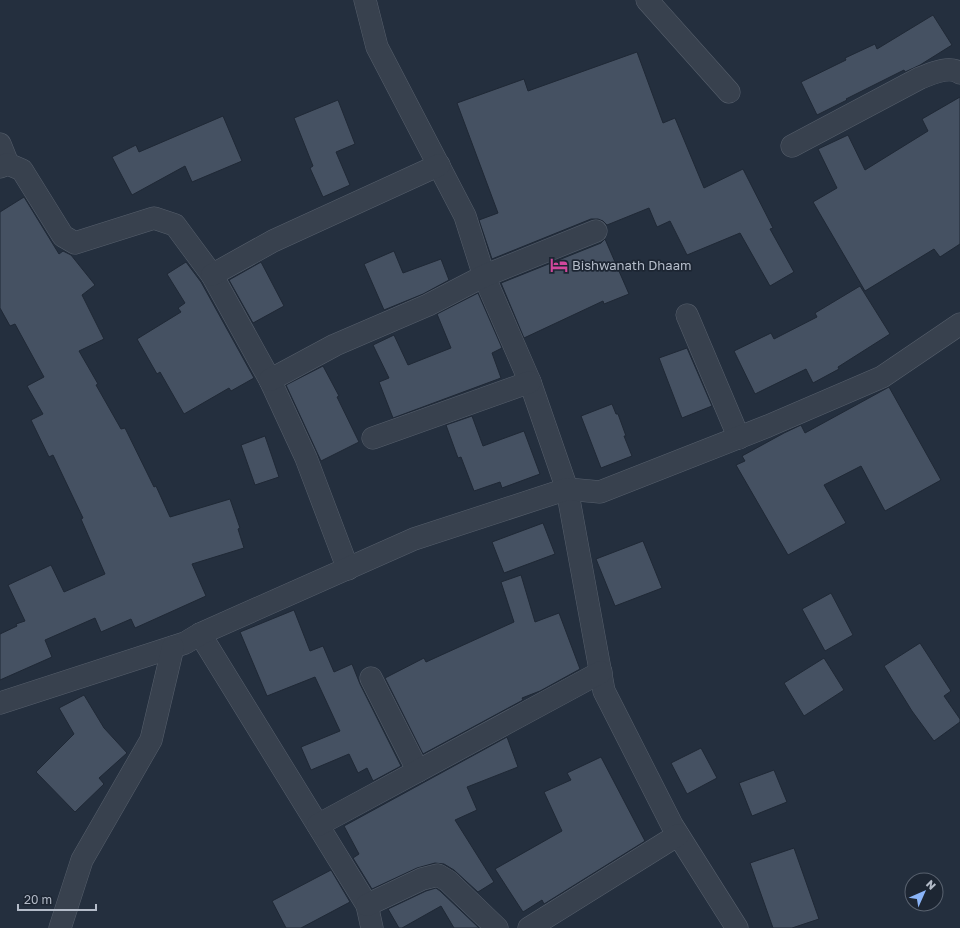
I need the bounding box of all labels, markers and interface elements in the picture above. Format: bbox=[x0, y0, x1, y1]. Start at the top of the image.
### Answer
hotel icon: Bishwanath Dhaam bbox=[549, 255, 569, 275]
place label: Bishwanath Dhaam bbox=[572, 257, 692, 273]
north arrow bbox=[904, 872, 944, 912]
text: N bbox=[924, 877, 939, 892]
scale bar bbox=[18, 886, 96, 912]
text: 20 m bbox=[24, 892, 52, 907]

